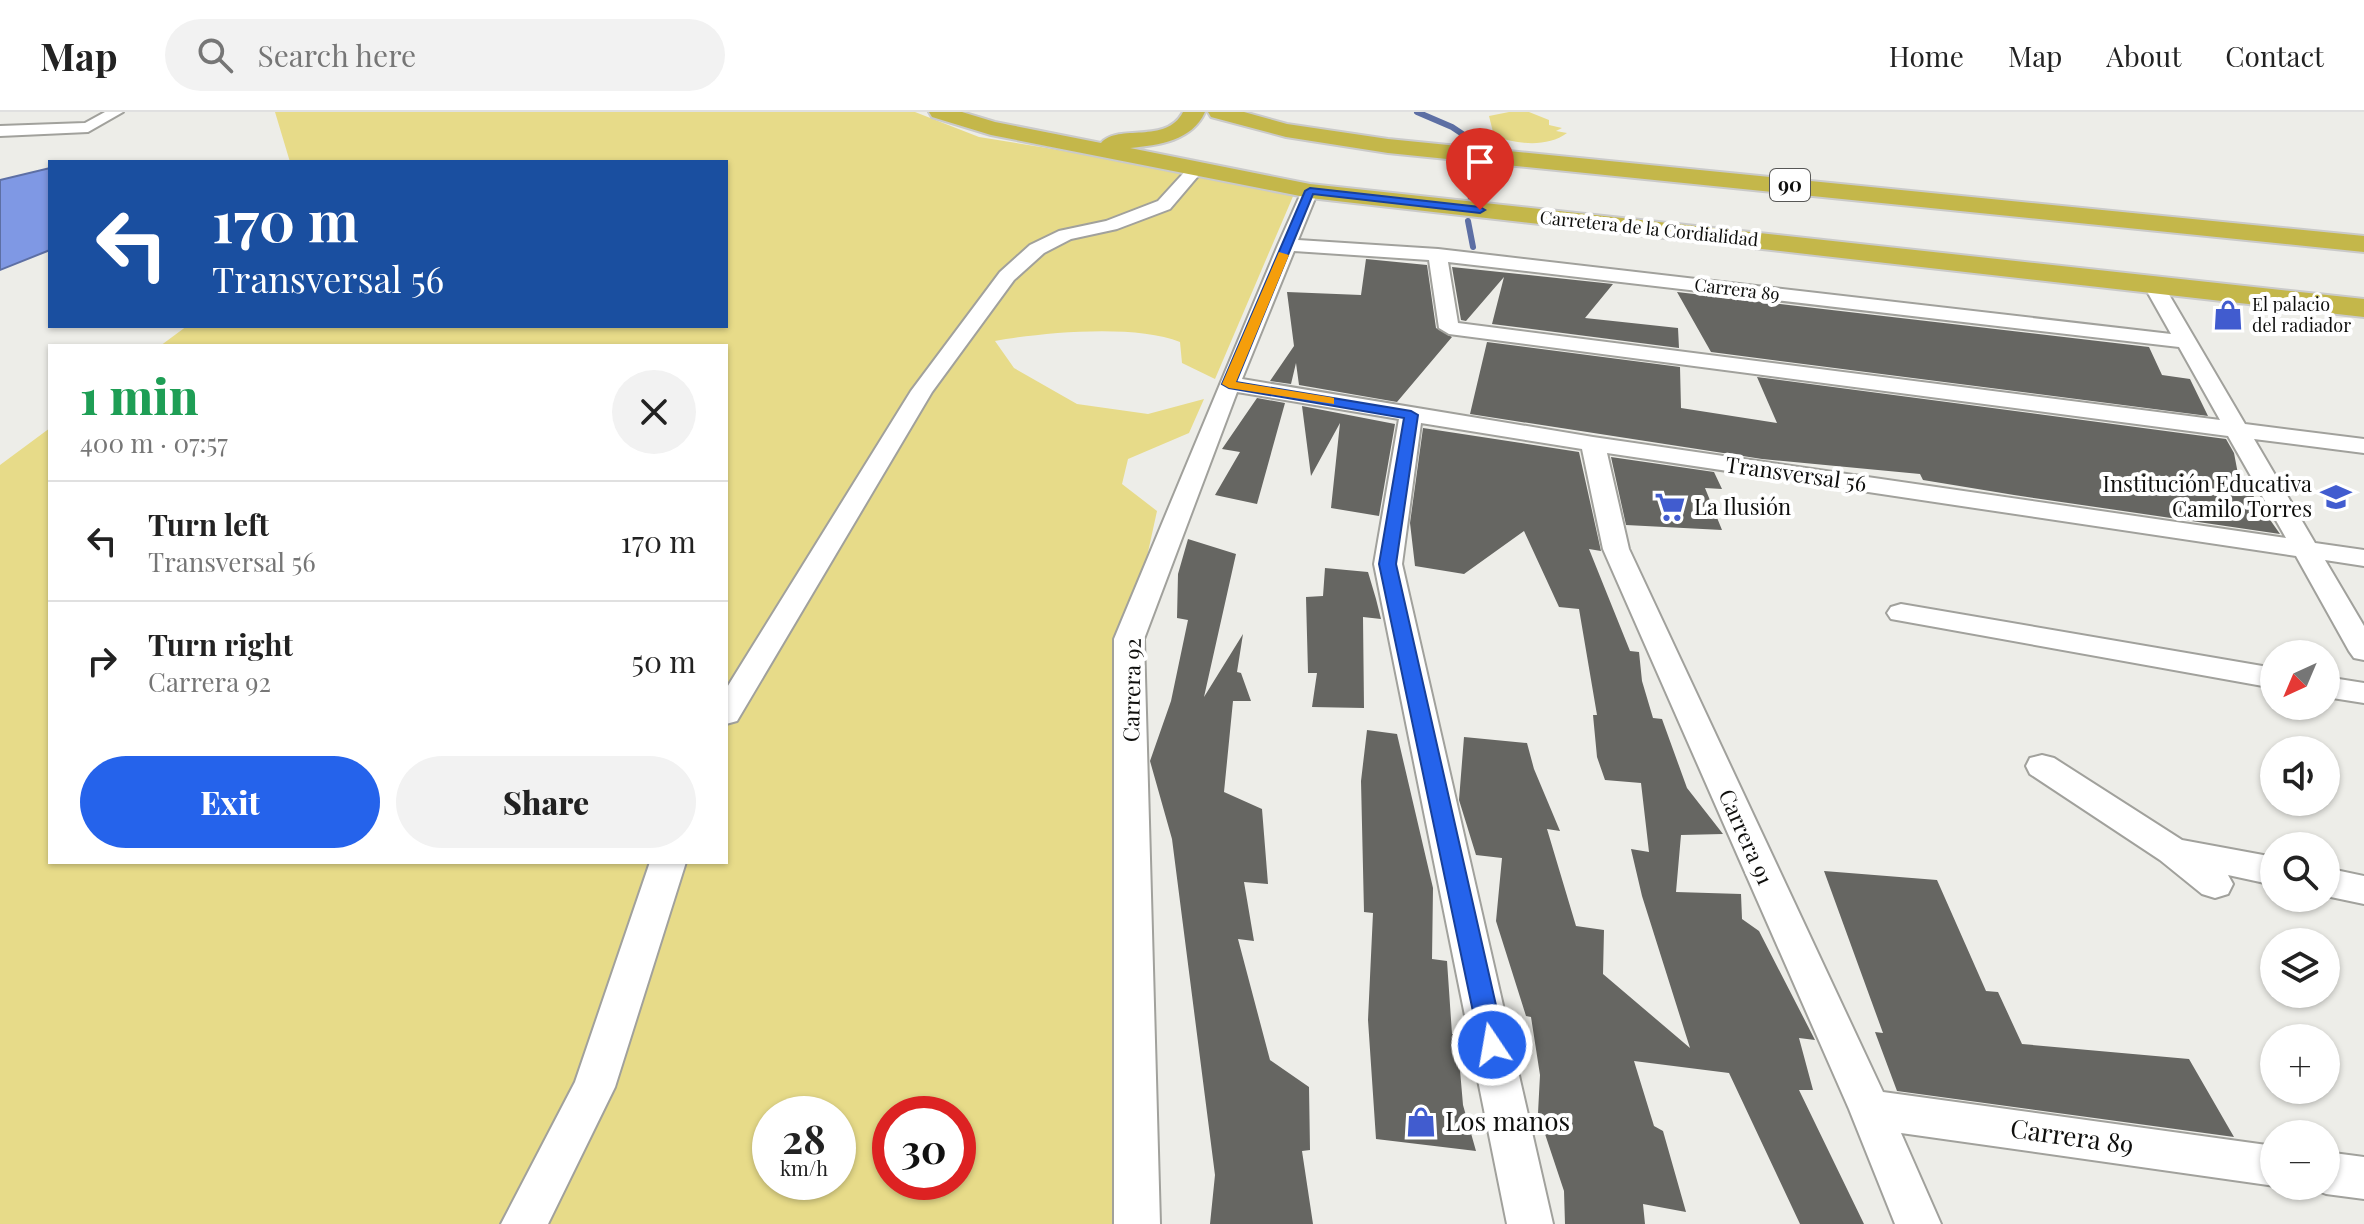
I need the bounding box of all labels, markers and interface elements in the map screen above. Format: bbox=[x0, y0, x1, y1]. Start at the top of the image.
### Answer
search box bbox=[165, 19, 725, 91]
text: Map bbox=[40, 30, 117, 81]
icon: search bbox=[193, 33, 237, 77]
text: Search here bbox=[257, 35, 416, 75]
text: Home bbox=[1889, 37, 1964, 74]
text: Map bbox=[2008, 37, 2062, 74]
text: About bbox=[2106, 37, 2181, 74]
text: Contact bbox=[2225, 37, 2324, 74]
pin bbox=[1446, 128, 1514, 210]
icon: arrive bbox=[1458, 140, 1502, 184]
road number: 90 bbox=[1770, 169, 1810, 201]
text: 170 m bbox=[212, 182, 359, 257]
icon: left bbox=[80, 192, 184, 296]
street label: Carretera de la Cordialidad bbox=[1539, 205, 1760, 251]
text: Transversal 56 bbox=[212, 254, 444, 302]
street label: Carrera 89 bbox=[1693, 272, 1781, 306]
place label: El palacio del radiador bbox=[2252, 292, 2351, 337]
shop icon: El palacio del radiador bbox=[2211, 298, 2245, 332]
text: 1 min bbox=[80, 363, 198, 427]
button: close bbox=[612, 370, 696, 454]
text: 400 m · 07:57 bbox=[80, 425, 228, 460]
street label: Transversal 56 bbox=[1724, 448, 1869, 498]
place label: Institución Educativa Camilo Torres bbox=[2103, 468, 2312, 523]
school or university icon: Institución Educativa Camilo Torres bbox=[2319, 480, 2353, 514]
supermarket icon: La Ilusión bbox=[1653, 490, 1687, 524]
place label: La Ilusión bbox=[1694, 491, 1791, 521]
text: Turn left bbox=[148, 504, 269, 544]
icon: left bbox=[80, 519, 124, 563]
text: 170 m bbox=[621, 521, 696, 561]
text: Transversal 56 bbox=[148, 544, 316, 579]
text: Turn right bbox=[148, 624, 293, 664]
street label: Carrera 92 bbox=[1115, 638, 1147, 742]
icon: right bbox=[80, 639, 124, 683]
north arrow bbox=[2260, 640, 2340, 720]
map controls bbox=[2260, 640, 2340, 1200]
text: 50 m bbox=[631, 641, 696, 681]
text: Carrera 92 bbox=[148, 664, 271, 699]
button: sound bbox=[2260, 736, 2340, 816]
button: Exit bbox=[80, 756, 380, 848]
button: Share bbox=[396, 756, 696, 848]
street label: Carrera 91 bbox=[1713, 784, 1781, 889]
button: search bbox=[2260, 832, 2340, 912]
button: layers bbox=[2260, 928, 2340, 1008]
position arrow bbox=[1450, 1003, 1534, 1087]
button: + bbox=[2260, 1024, 2340, 1104]
speed limit sign: 30 bbox=[872, 1096, 976, 1200]
place label: Los manos bbox=[1445, 1103, 1570, 1138]
shop icon: Los manos bbox=[1404, 1105, 1438, 1139]
street label: Carrera 89 bbox=[2008, 1110, 2136, 1161]
text: 28 bbox=[782, 1111, 826, 1164]
button: − bbox=[2260, 1120, 2340, 1200]
text: km/h bbox=[780, 1154, 828, 1181]

